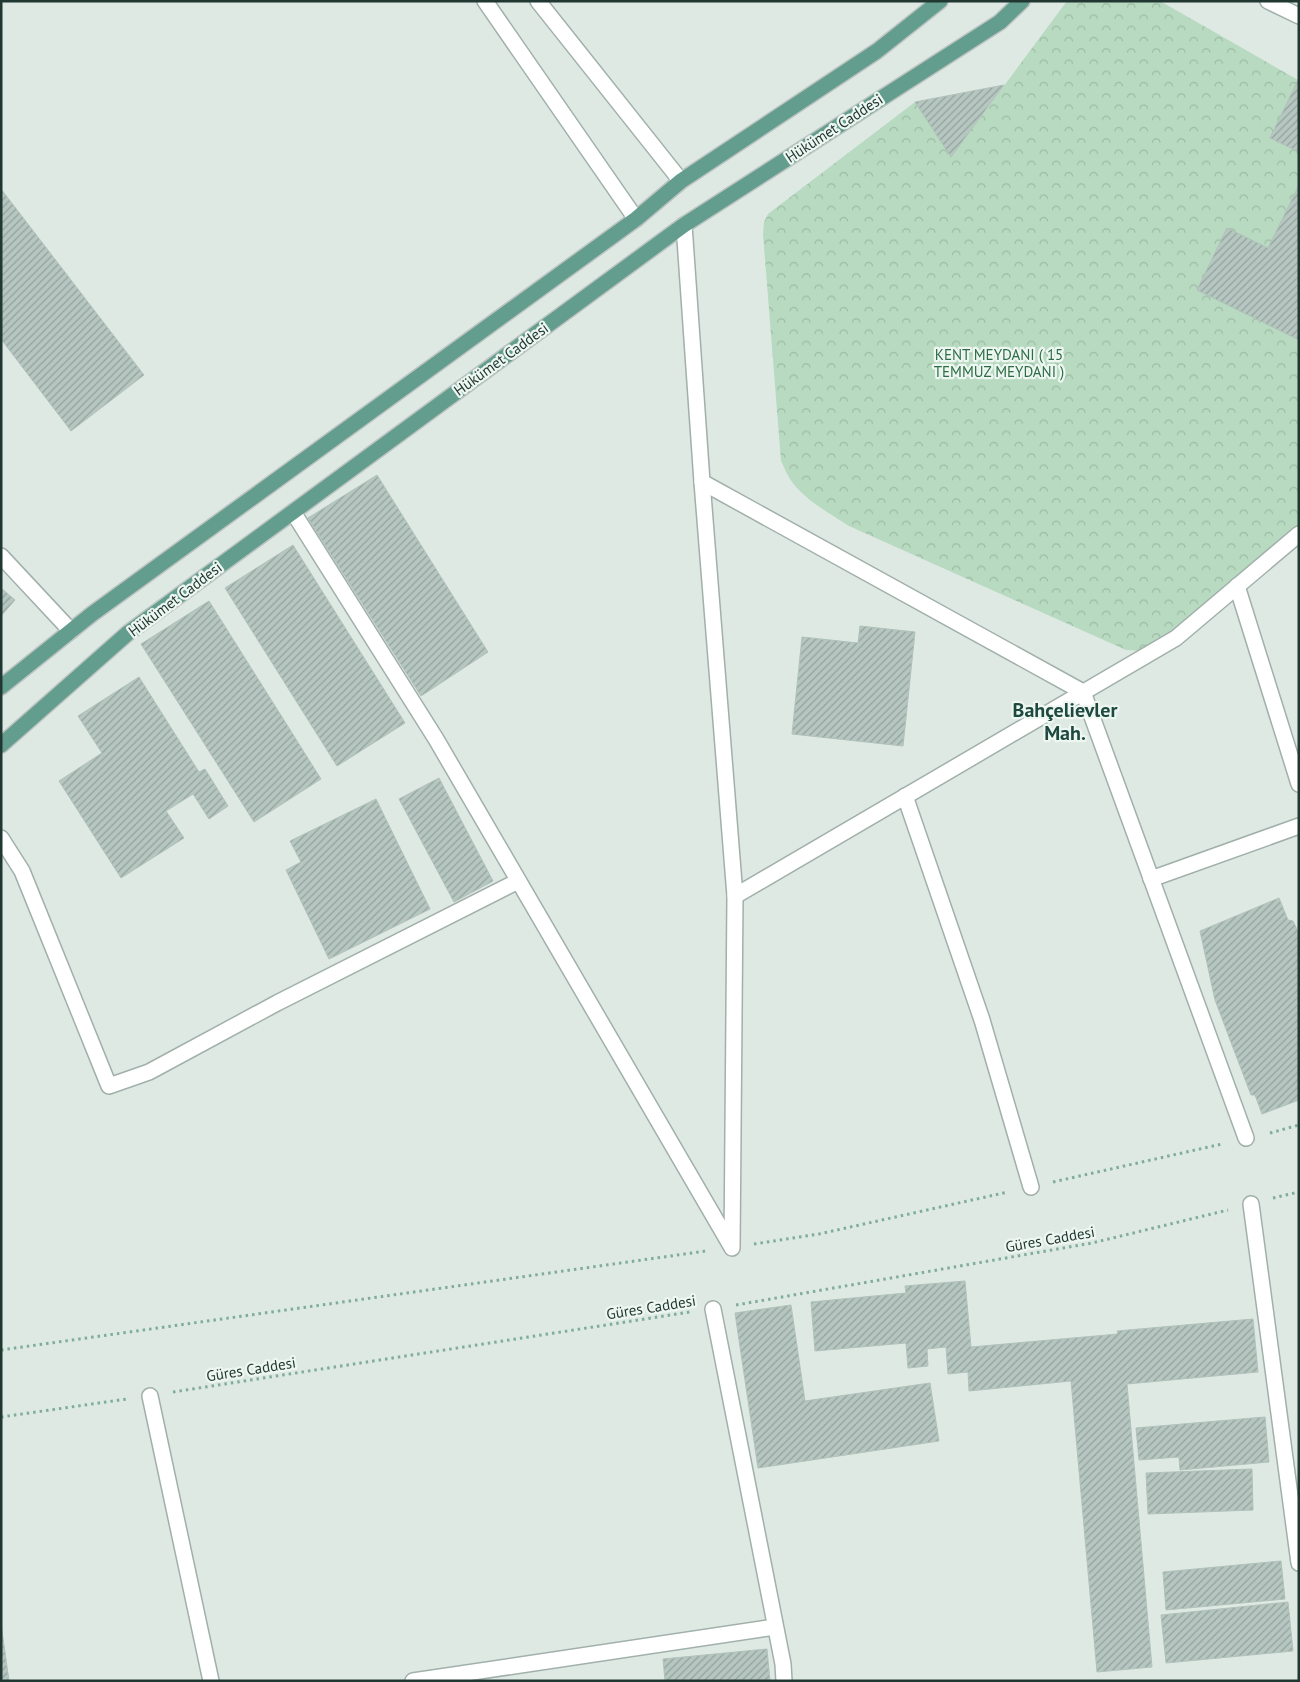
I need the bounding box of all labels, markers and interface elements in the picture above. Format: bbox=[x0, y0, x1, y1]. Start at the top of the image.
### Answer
street label: Hükümet Caddesi bbox=[782, 89, 886, 167]
street label: Hükümet Caddesi bbox=[450, 318, 552, 400]
park label: KENT MEYDANI ( 15 TEMMUZ MEYDANI ) bbox=[934, 345, 1064, 381]
street label: Hükümet Caddesi bbox=[124, 558, 226, 640]
district label: Bahçelievler Mah. bbox=[1013, 697, 1117, 746]
street label: Güres Caddesi bbox=[1004, 1222, 1096, 1256]
street label: Güres Caddesi bbox=[605, 1291, 697, 1323]
street label: Güres Caddesi bbox=[205, 1353, 297, 1385]

